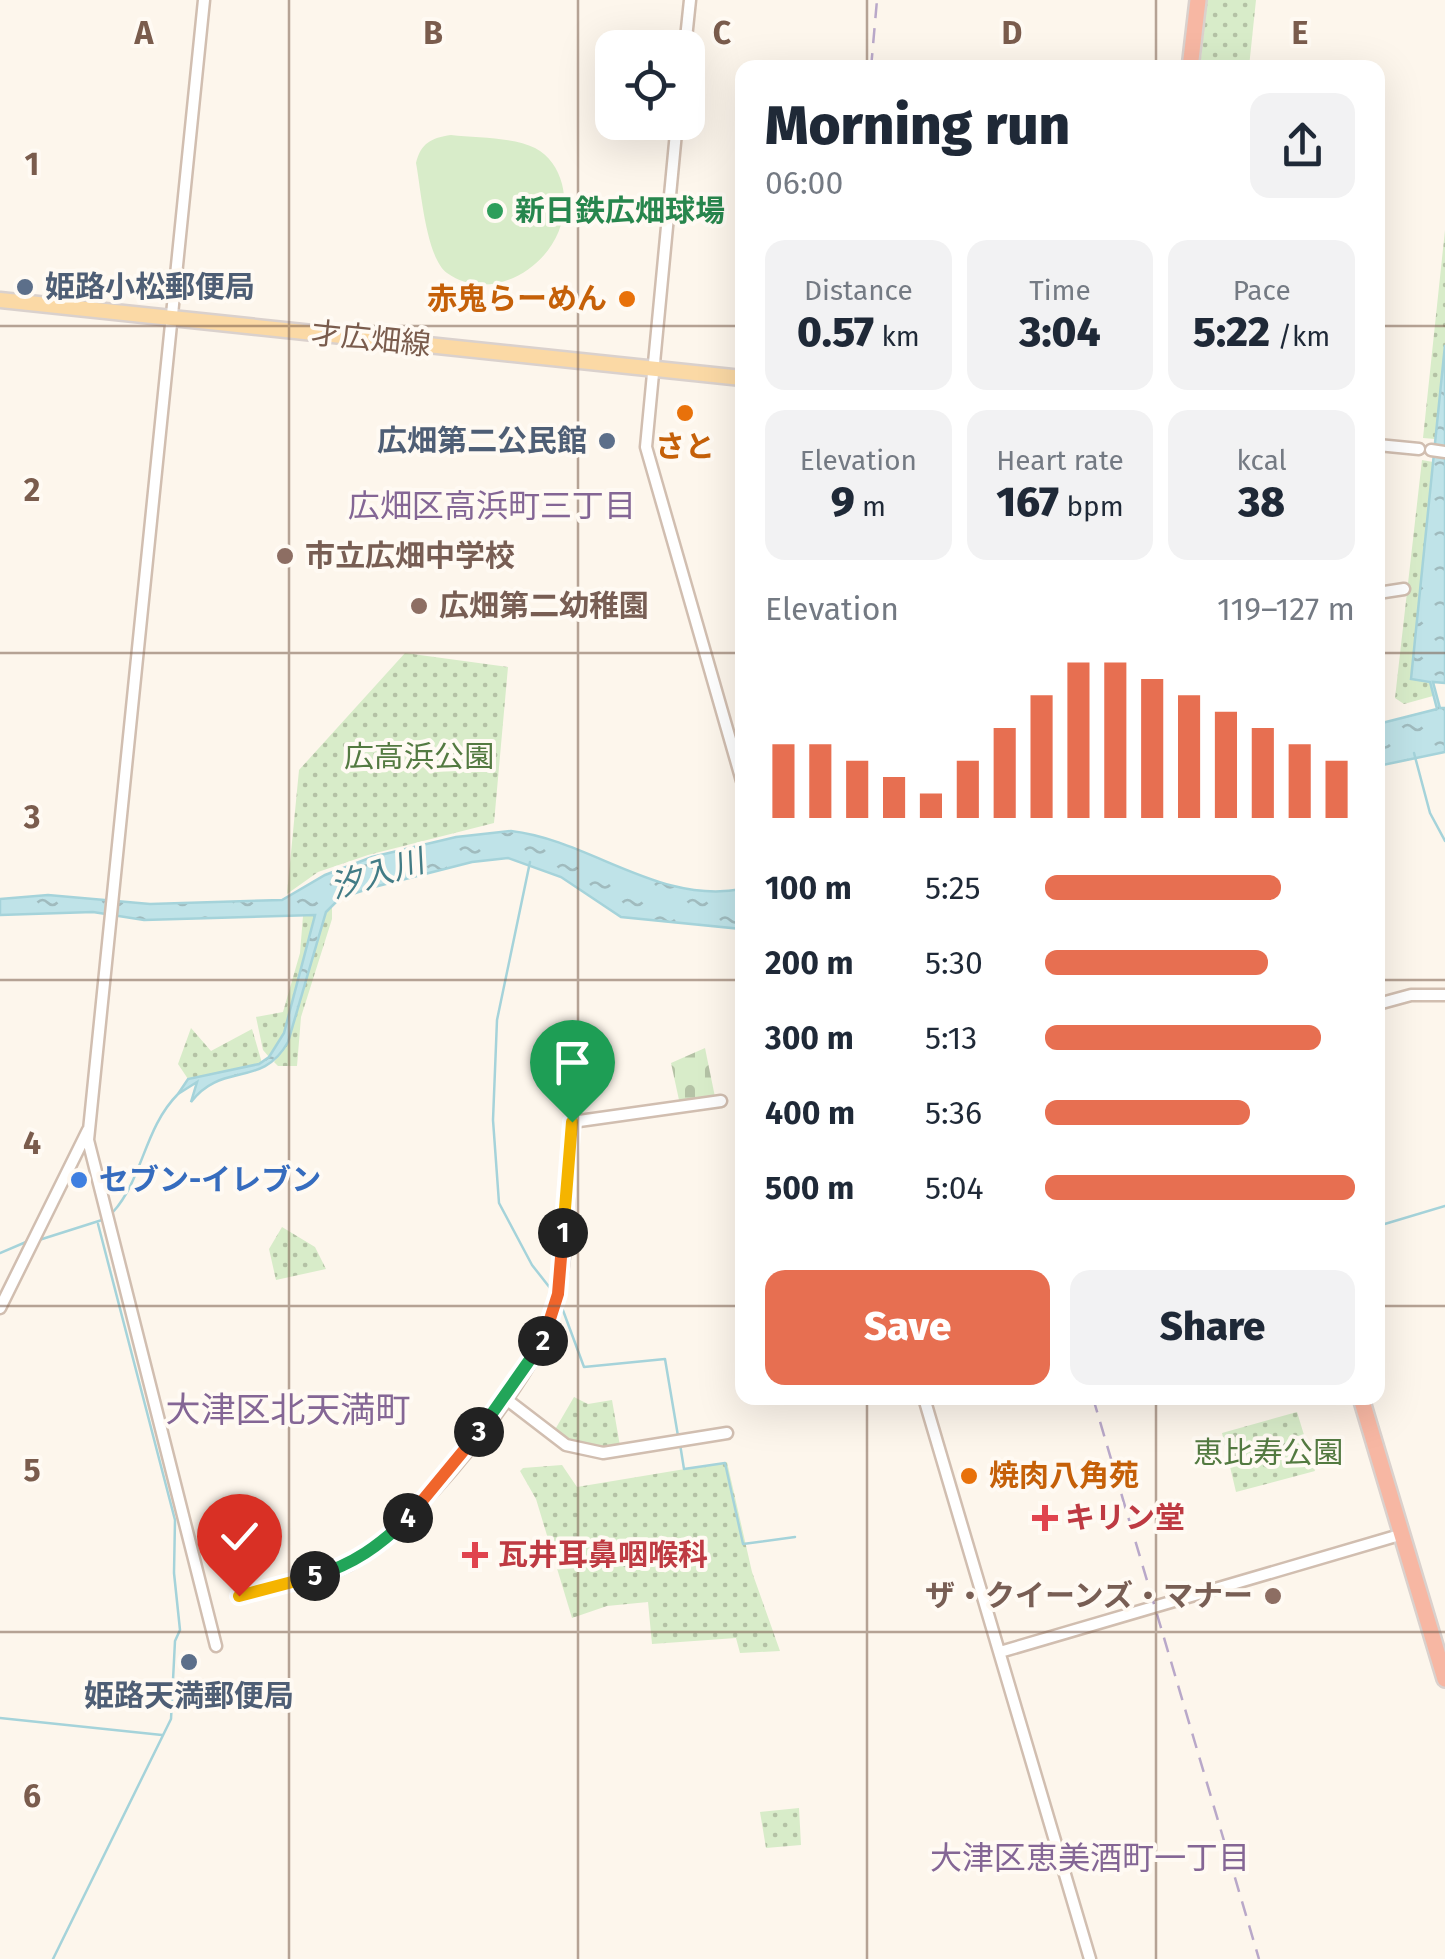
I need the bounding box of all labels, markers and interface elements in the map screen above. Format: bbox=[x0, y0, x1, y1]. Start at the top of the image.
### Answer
text: A bbox=[134, 14, 155, 52]
text: B bbox=[423, 14, 443, 52]
text: C bbox=[713, 14, 732, 52]
text: D bbox=[1002, 14, 1022, 52]
text: E bbox=[1292, 14, 1308, 52]
map controls bbox=[595, 30, 705, 140]
button: locate bbox=[595, 30, 705, 140]
text: Morning run bbox=[765, 93, 1070, 159]
button: share bbox=[1250, 93, 1355, 198]
text: 1 bbox=[25, 145, 39, 183]
text: 06:00 bbox=[765, 164, 843, 202]
place label: 新日鉄広畑球場 bbox=[515, 193, 725, 229]
marker: 新日鉄広畑球場 bbox=[484, 200, 506, 222]
place label: 姫路小松郵便局 bbox=[45, 269, 255, 305]
text: Distance bbox=[804, 274, 913, 307]
text: Time bbox=[1029, 274, 1091, 307]
text: Pace bbox=[1233, 274, 1291, 307]
marker: 姫路小松郵便局 bbox=[14, 276, 36, 298]
place label: 赤鬼らーめん bbox=[427, 281, 607, 317]
marker: 赤鬼らーめん bbox=[616, 288, 638, 310]
text: 0.57 bbox=[797, 307, 874, 357]
text: 3:04 bbox=[1019, 307, 1101, 357]
text: 5:22 bbox=[1193, 307, 1270, 357]
street label: 才広畑線 bbox=[309, 315, 433, 363]
text: km bbox=[874, 320, 920, 353]
text: /km bbox=[1270, 320, 1330, 353]
marker: さと bbox=[674, 402, 696, 424]
place label: 広畑第二公民館 bbox=[377, 423, 587, 459]
place label: さと bbox=[655, 429, 715, 465]
marker: 広畑第二公民館 bbox=[596, 430, 618, 452]
text: Elevation bbox=[800, 444, 917, 477]
text: Heart rate bbox=[996, 444, 1124, 477]
text: kcal bbox=[1236, 444, 1287, 477]
text: 2 bbox=[24, 471, 40, 509]
text: 9 bbox=[831, 477, 855, 527]
text: 167 bbox=[996, 477, 1059, 527]
text: 38 bbox=[1238, 477, 1285, 527]
district label: 広畑区高浜町三丁目 bbox=[348, 487, 636, 525]
text: m bbox=[855, 490, 886, 523]
text: bpm bbox=[1059, 490, 1124, 523]
place label: 市立広畑中学校 bbox=[305, 538, 515, 574]
marker: 市立広畑中学校 bbox=[274, 545, 296, 567]
place label: 広畑第二幼稚園 bbox=[439, 588, 649, 624]
text: Elevation bbox=[765, 590, 899, 628]
text: 119–127 m bbox=[1217, 590, 1355, 628]
marker: 広畑第二幼稚園 bbox=[408, 595, 430, 617]
park label: 広高浜公園 bbox=[344, 739, 494, 775]
text: 3 bbox=[23, 798, 40, 836]
water label: 汐入川 bbox=[326, 841, 431, 906]
text: 100 m bbox=[765, 869, 852, 907]
text: 5:25 bbox=[925, 869, 981, 907]
text: 200 m bbox=[765, 944, 854, 982]
text: 5:30 bbox=[925, 944, 983, 982]
text: 300 m bbox=[765, 1019, 854, 1057]
text: 5:13 bbox=[925, 1019, 977, 1057]
pin bbox=[530, 1020, 615, 1123]
icon: arrive bbox=[545, 1035, 600, 1090]
text: 400 m bbox=[765, 1094, 855, 1132]
text: 5:36 bbox=[925, 1094, 982, 1132]
text: 4 bbox=[23, 1124, 41, 1162]
place label: セブン-イレブン bbox=[99, 1162, 321, 1198]
marker: セブン-イレブン bbox=[68, 1169, 90, 1191]
text: 500 m bbox=[765, 1169, 854, 1207]
text: 5:04 bbox=[925, 1169, 984, 1207]
pin: 1 bbox=[538, 1208, 588, 1258]
text: 1 bbox=[557, 1216, 570, 1249]
button: Save bbox=[765, 1270, 1050, 1385]
button: Share bbox=[1070, 1270, 1355, 1385]
pin: 2 bbox=[518, 1316, 568, 1366]
text: 2 bbox=[536, 1324, 550, 1357]
district label: 大津区北天満町 bbox=[165, 1389, 411, 1431]
pin: 3 bbox=[454, 1407, 504, 1457]
text: 3 bbox=[472, 1415, 486, 1448]
park label: 恵比寿公園 bbox=[1193, 1435, 1343, 1471]
text: 5 bbox=[23, 1451, 41, 1489]
place label: 焼肉八角苑 bbox=[989, 1458, 1139, 1494]
marker: 焼肉八角苑 bbox=[958, 1465, 980, 1487]
pin: 4 bbox=[383, 1493, 433, 1543]
pin bbox=[197, 1494, 282, 1597]
place label: キリン堂 bbox=[1065, 1500, 1185, 1536]
text: 4 bbox=[400, 1501, 416, 1534]
marker: キリン堂 bbox=[1034, 1507, 1056, 1529]
icon: check bbox=[212, 1509, 267, 1564]
place label: 瓦井耳鼻咽喉科 bbox=[498, 1537, 708, 1573]
marker: 瓦井耳鼻咽喉科 bbox=[462, 1542, 488, 1568]
pin: 5 bbox=[290, 1551, 340, 1601]
text: 5 bbox=[307, 1559, 323, 1592]
place label: ザ・クイーンズ・マナー bbox=[925, 1578, 1253, 1614]
marker: ザ・クイーンズ・マナー bbox=[1262, 1585, 1284, 1607]
marker: 姫路天満郵便局 bbox=[178, 1651, 200, 1673]
place label: 姫路天満郵便局 bbox=[84, 1678, 294, 1714]
text: 6 bbox=[23, 1777, 41, 1815]
district label: 大津区恵美酒町一丁目 bbox=[930, 1839, 1250, 1877]

